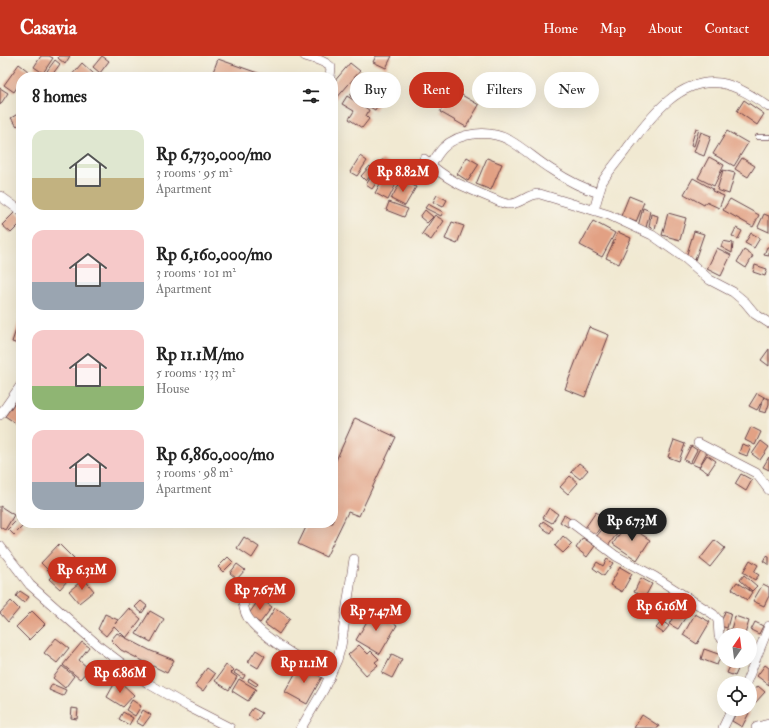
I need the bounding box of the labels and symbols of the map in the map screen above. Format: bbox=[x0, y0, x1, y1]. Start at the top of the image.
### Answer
pin: Rp 8.82M bbox=[362, 159, 444, 193]
pin: Rp 6.73M bbox=[591, 508, 673, 542]
pin: Rp 6.31M bbox=[41, 557, 123, 591]
pin: Rp 7.67M bbox=[219, 577, 301, 611]
pin: Rp 6.16M bbox=[621, 593, 703, 627]
pin: Rp 7.47M bbox=[335, 598, 417, 632]
north arrow bbox=[717, 628, 757, 668]
pin: Rp 11.1M bbox=[263, 650, 345, 684]
pin: Rp 6.86M bbox=[79, 660, 161, 694]

